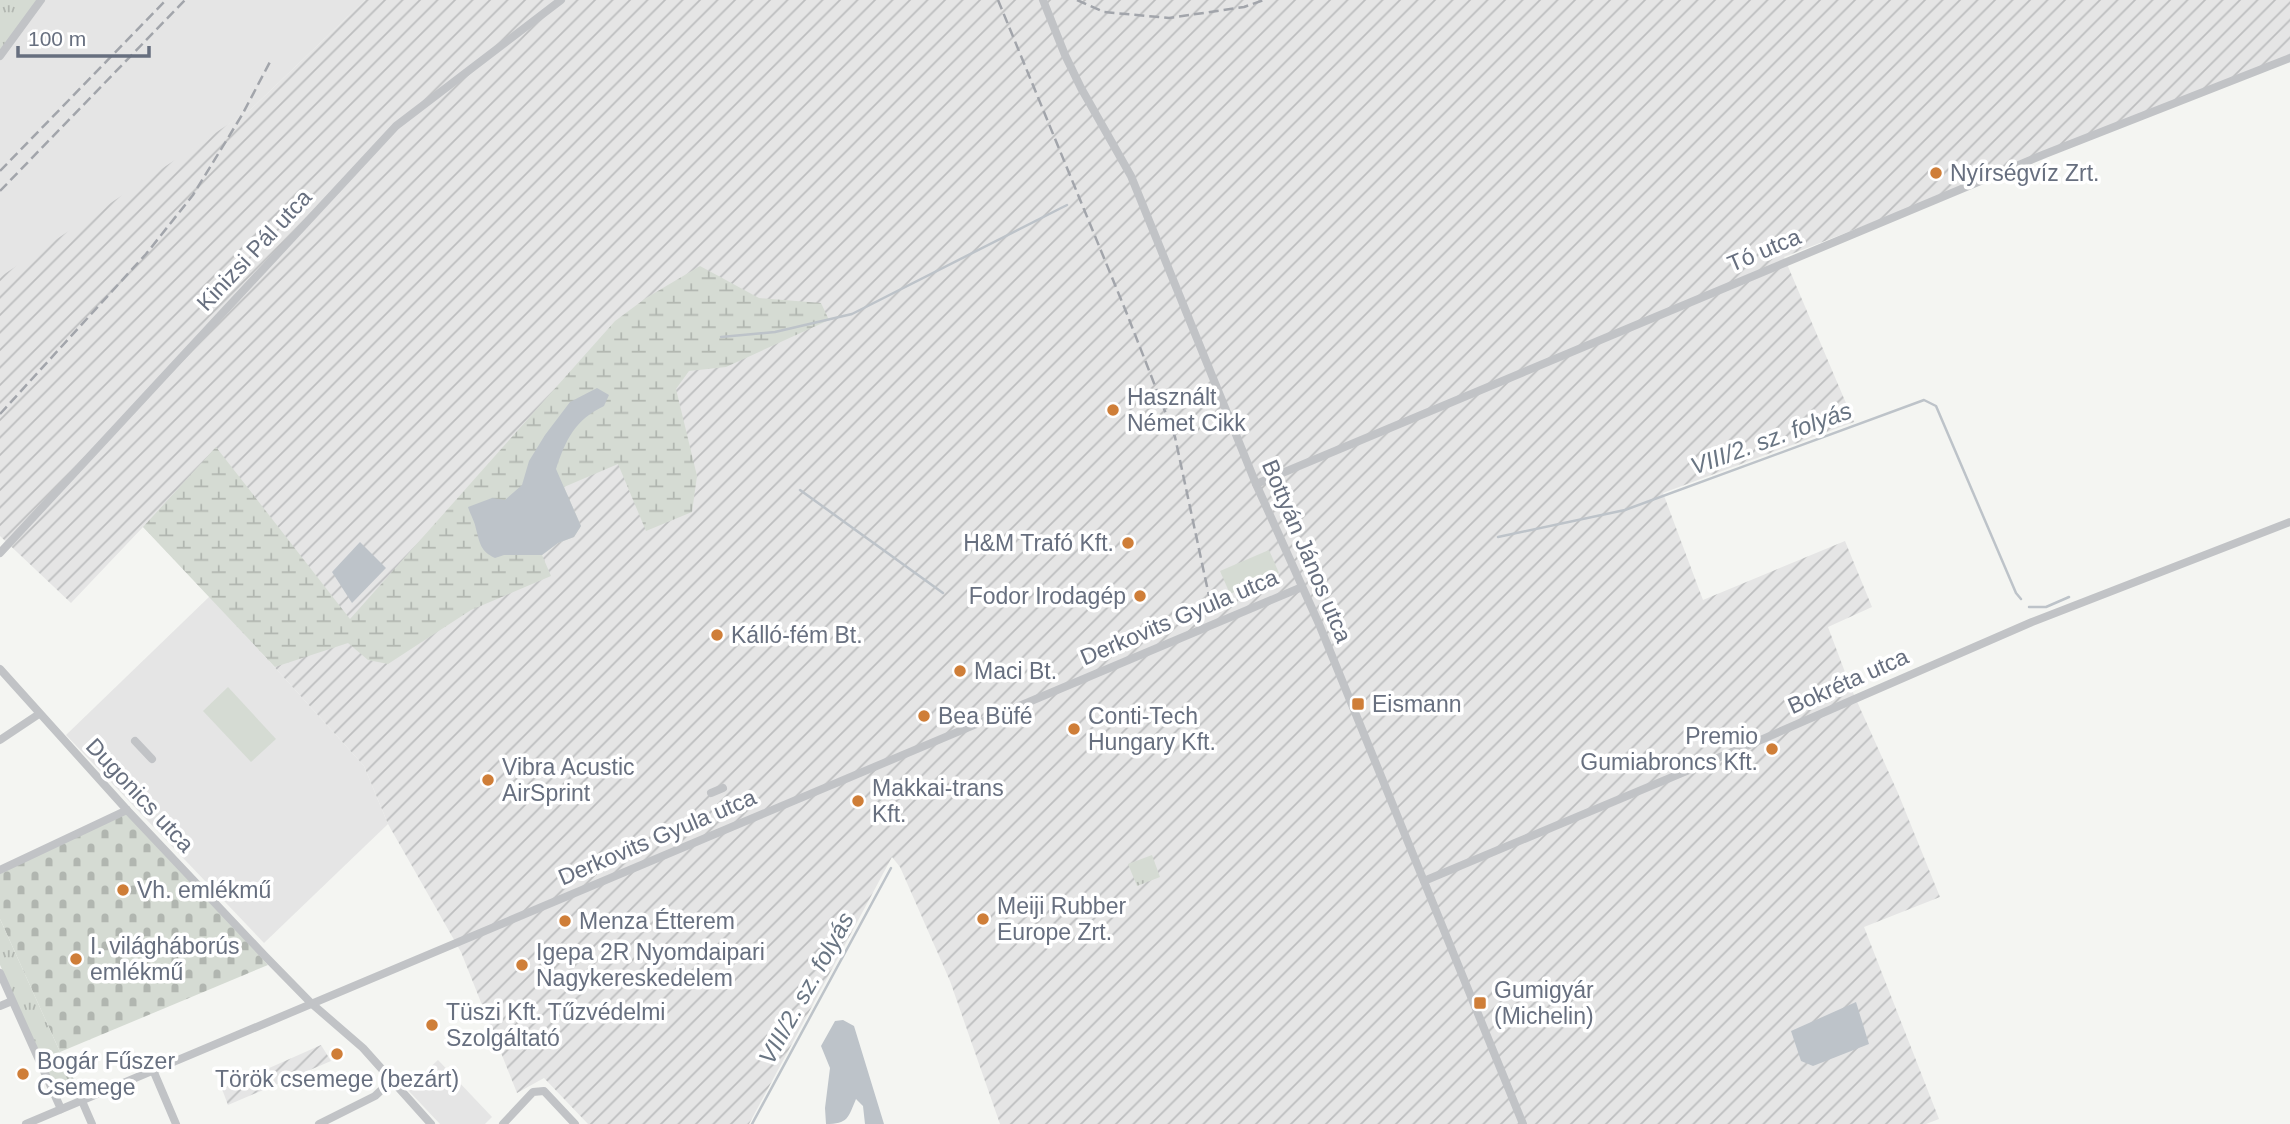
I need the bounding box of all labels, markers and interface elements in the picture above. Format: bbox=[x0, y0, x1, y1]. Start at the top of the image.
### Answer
scale bar bbox=[18, 14, 149, 58]
text: 100 m bbox=[28, 27, 86, 50]
place label: Nyírségvíz Zrt. bbox=[1950, 160, 2100, 186]
marker: Nyírségvíz Zrt. bbox=[1928, 165, 1944, 181]
street label: Kinizsi Pál utca bbox=[191, 184, 317, 316]
street label: Tó utca bbox=[1724, 223, 1805, 277]
place label: Használt Német Cikk bbox=[1127, 384, 1246, 436]
water label: VIII/2. sz. folyás bbox=[1687, 396, 1855, 480]
marker: Használt Német Cikk bbox=[1105, 402, 1121, 418]
street label: Bottyán János utca bbox=[1257, 456, 1357, 646]
place label: H&M Trafó Kft. bbox=[963, 530, 1114, 556]
marker: H&M Trafó Kft. bbox=[1120, 535, 1136, 551]
street label: Derkovits Gyula utca bbox=[1076, 564, 1282, 670]
place label: Fodor Irodagép bbox=[969, 583, 1126, 609]
marker: Fodor Irodagép bbox=[1132, 588, 1148, 604]
place label: Kálló-fém Bt. bbox=[731, 622, 863, 648]
marker: Kálló-fém Bt. bbox=[709, 627, 725, 643]
street label: Bokréta utca bbox=[1784, 643, 1912, 719]
place label: Maci Bt. bbox=[974, 658, 1057, 684]
marker: Maci Bt. bbox=[952, 663, 968, 679]
place label: Eismann bbox=[1372, 691, 1461, 717]
marker: Eismann bbox=[1350, 696, 1366, 712]
place label: Bea Büfé bbox=[938, 703, 1033, 729]
place label: Conti-Tech Hungary Kft. bbox=[1088, 703, 1216, 755]
marker: Bea Büfé bbox=[916, 708, 932, 724]
marker: Conti-Tech Hungary Kft. bbox=[1066, 721, 1082, 737]
place label: Premio Gumiabroncs Kft. bbox=[1580, 723, 1758, 775]
street label: Dugonics utca bbox=[81, 733, 199, 857]
marker: Premio Gumiabroncs Kft. bbox=[1764, 741, 1780, 757]
place label: Vibra Acustic AirSprint bbox=[502, 754, 635, 806]
marker: Vibra Acustic AirSprint bbox=[480, 772, 496, 788]
place label: Makkai-trans Kft. bbox=[872, 775, 1004, 827]
street label: Derkovits Gyula utca bbox=[554, 784, 760, 890]
marker: Makkai-trans Kft. bbox=[850, 793, 866, 809]
place label: Vh. emlékmű bbox=[137, 877, 271, 903]
marker: Vh. emlékmű bbox=[115, 882, 131, 898]
place label: Meiji Rubber Europe Zrt. bbox=[997, 893, 1126, 945]
water label: VIII/2. sz. folyás bbox=[753, 907, 859, 1069]
place label: Menza Étterem bbox=[579, 908, 735, 934]
marker: Meiji Rubber Europe Zrt. bbox=[975, 911, 991, 927]
marker: Menza Étterem bbox=[557, 913, 573, 929]
place label: I. világháborús emlékmű bbox=[90, 933, 240, 985]
place label: Igepa 2R Nyomdaipari Nagykereskedelem bbox=[536, 939, 765, 991]
marker: I. világháborús emlékmű bbox=[68, 951, 84, 967]
marker: Igepa 2R Nyomdaipari Nagykereskedelem bbox=[514, 957, 530, 973]
place label: Gumigyár (Michelin) bbox=[1494, 977, 1594, 1029]
marker: Gumigyár (Michelin) bbox=[1472, 995, 1488, 1011]
place label: Tüszi Kft. Tűzvédelmi Szolgáltató bbox=[446, 999, 665, 1051]
marker: Tüszi Kft. Tűzvédelmi Szolgáltató bbox=[424, 1017, 440, 1033]
marker: Török csemege (bezárt) bbox=[329, 1046, 345, 1062]
place label: Bogár Fűszer Csemege bbox=[37, 1048, 175, 1100]
marker: Bogár Fűszer Csemege bbox=[15, 1066, 31, 1082]
place label: Török csemege (bezárt) bbox=[215, 1066, 459, 1092]

